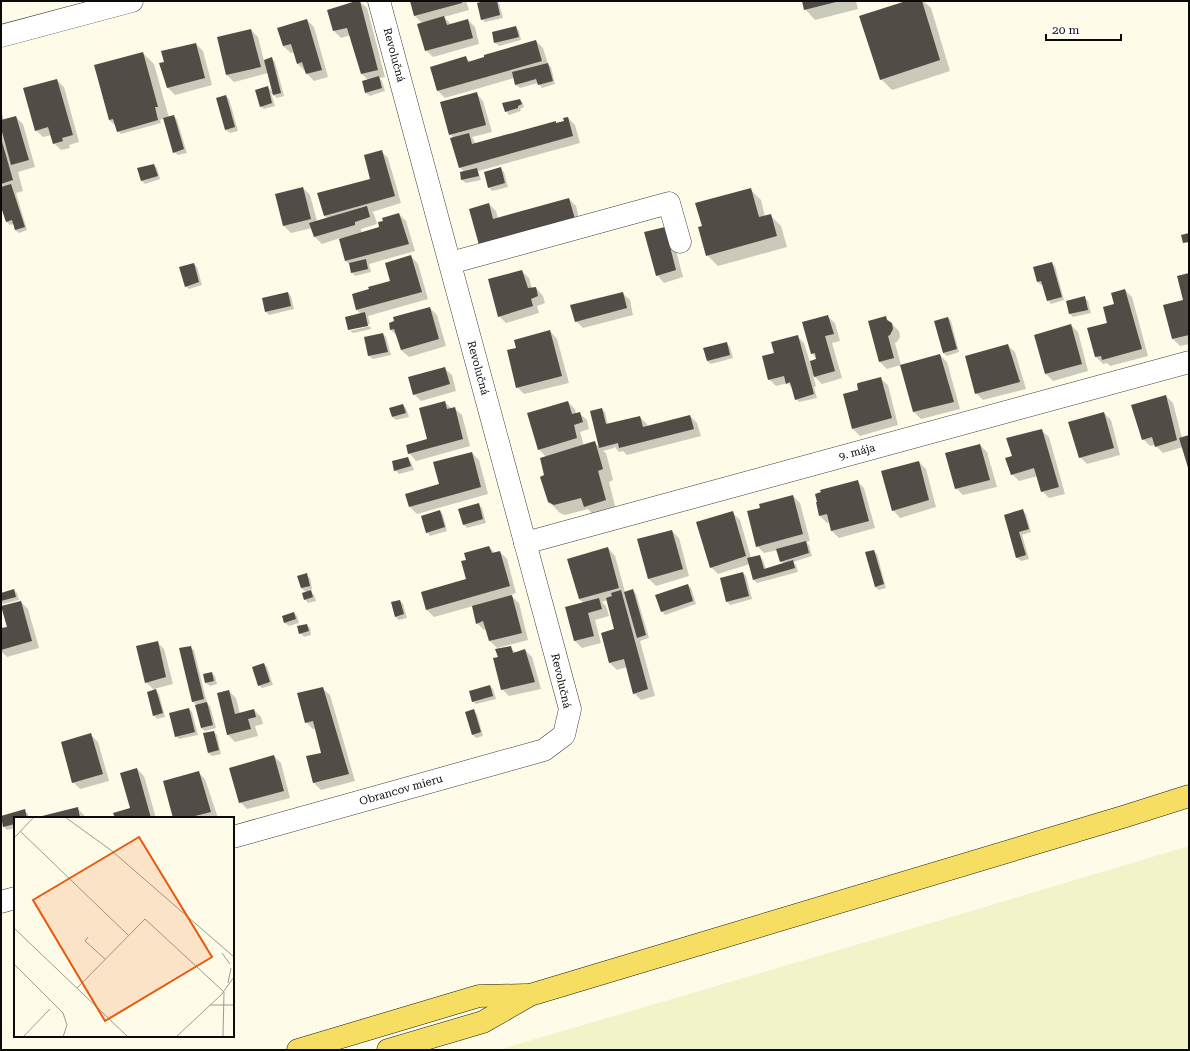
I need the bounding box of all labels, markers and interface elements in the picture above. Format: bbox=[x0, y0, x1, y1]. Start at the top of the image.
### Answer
scale bar bbox=[1046, 16, 1121, 42]
text: 20 m bbox=[1052, 23, 1079, 37]
street label: Revolučná bbox=[381, 26, 408, 84]
street label: Revolučná bbox=[465, 339, 492, 397]
street label: 9. mája bbox=[837, 441, 877, 463]
street label: Revolučná bbox=[548, 652, 574, 710]
street label: Obrancov mieru bbox=[358, 772, 444, 808]
inset map bbox=[14, 817, 234, 1037]

